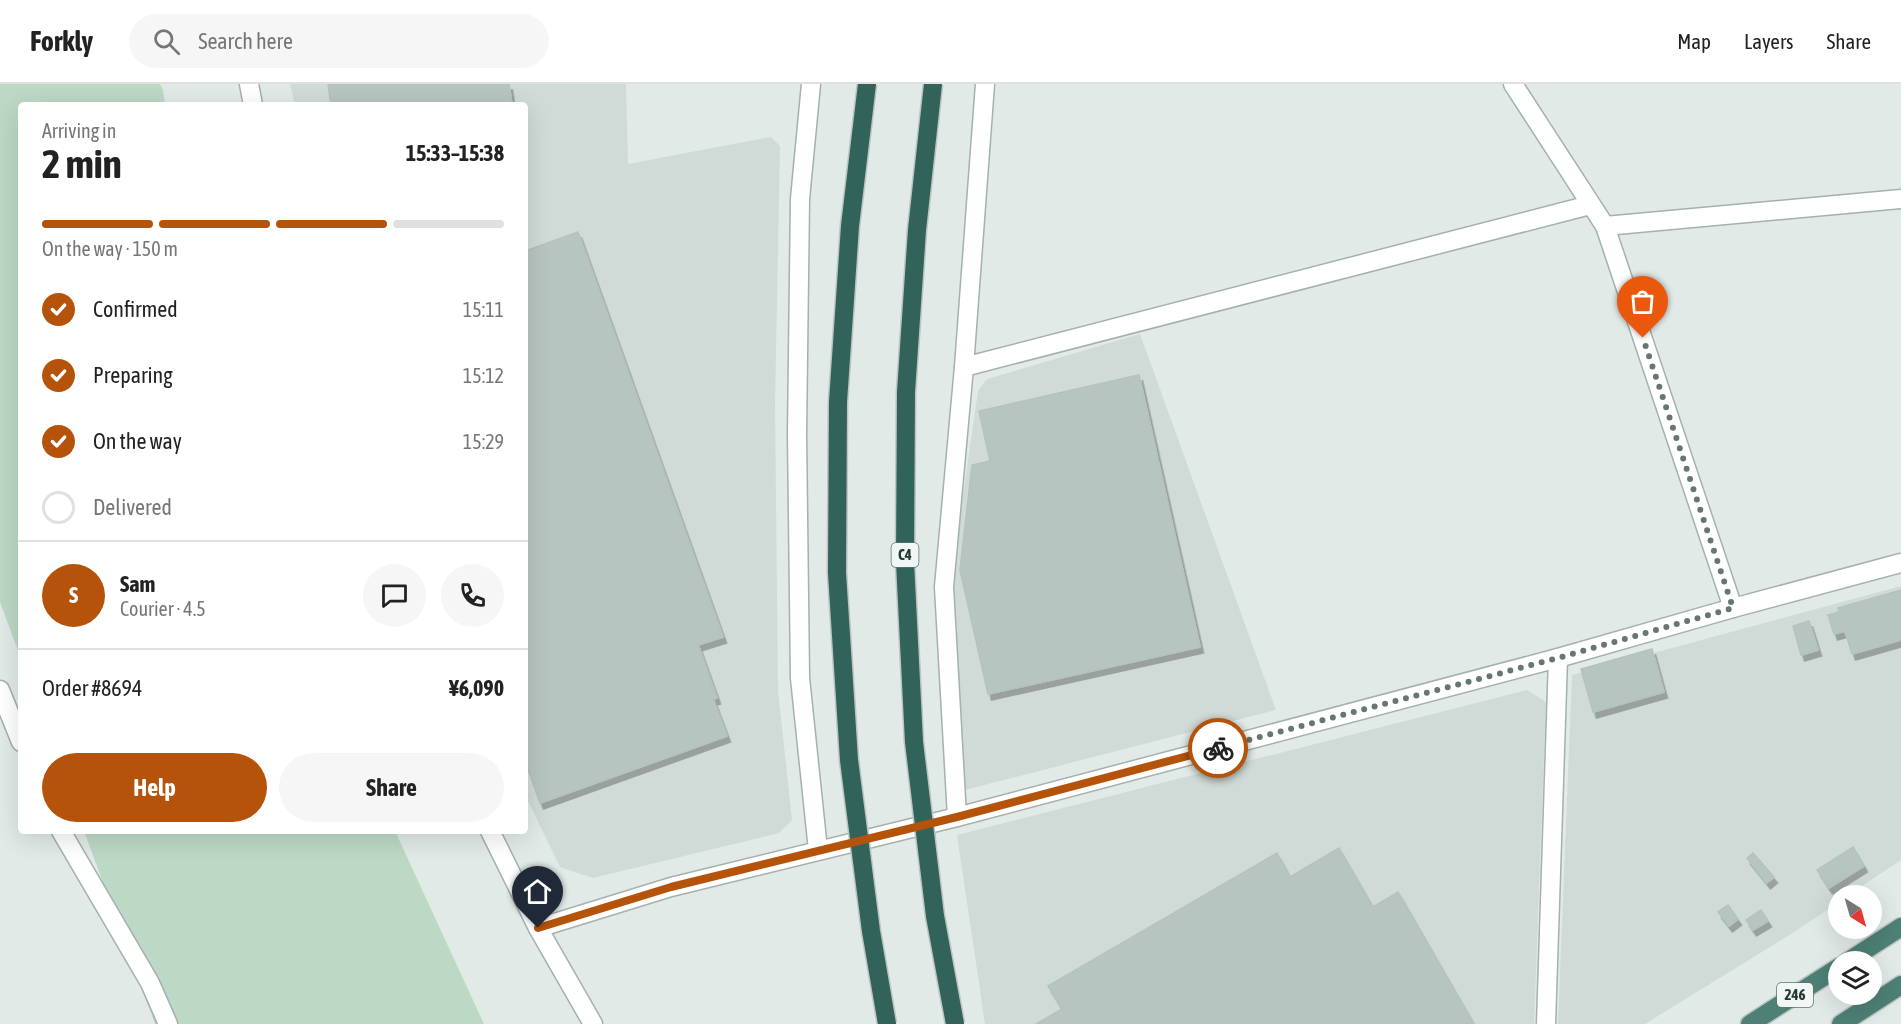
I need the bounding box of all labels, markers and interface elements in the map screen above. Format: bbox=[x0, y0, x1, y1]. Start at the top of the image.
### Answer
search box bbox=[129, 14, 549, 68]
text: Forkly bbox=[30, 25, 93, 57]
icon: search bbox=[150, 25, 183, 58]
text: Search here bbox=[198, 28, 293, 54]
text: Map bbox=[1677, 29, 1711, 53]
text: Layers bbox=[1744, 29, 1794, 53]
text: Share bbox=[1827, 29, 1871, 53]
text: Arriving in bbox=[42, 119, 116, 142]
text: 15:33–15:38 bbox=[406, 140, 504, 166]
text: 2 min bbox=[42, 142, 122, 186]
text: On the way · 150 m bbox=[42, 237, 178, 260]
pin bbox=[1617, 276, 1668, 338]
icon: bag bbox=[1626, 285, 1659, 318]
icon: check bbox=[42, 293, 75, 326]
text: Confirmed bbox=[93, 296, 178, 322]
text: 15:11 bbox=[463, 298, 504, 321]
icon: check bbox=[42, 359, 75, 392]
text: Preparing bbox=[93, 362, 173, 388]
text: 15:12 bbox=[463, 364, 504, 387]
icon: check bbox=[42, 425, 75, 458]
text: On the way bbox=[93, 428, 182, 454]
text: 15:29 bbox=[463, 430, 504, 453]
text: Delivered bbox=[93, 494, 172, 520]
road number: C4 bbox=[892, 543, 918, 567]
button: chat bbox=[363, 564, 426, 627]
button: phone bbox=[441, 564, 504, 627]
text: Sam bbox=[120, 571, 155, 597]
text: S bbox=[69, 582, 78, 608]
text: Courier · 4.5 bbox=[120, 597, 206, 620]
text: Order #8694 bbox=[42, 675, 142, 701]
text: ¥6,090 bbox=[449, 675, 504, 701]
courier bbox=[1188, 718, 1248, 778]
icon: bike bbox=[1202, 732, 1235, 765]
button: Help bbox=[42, 753, 267, 822]
button: Share bbox=[279, 753, 504, 822]
pin bbox=[512, 866, 563, 928]
icon: home bbox=[521, 875, 554, 908]
north arrow bbox=[1828, 885, 1882, 939]
map controls bbox=[1828, 885, 1882, 1005]
button: layers bbox=[1828, 951, 1882, 1005]
road number: 246 bbox=[1777, 983, 1813, 1007]

